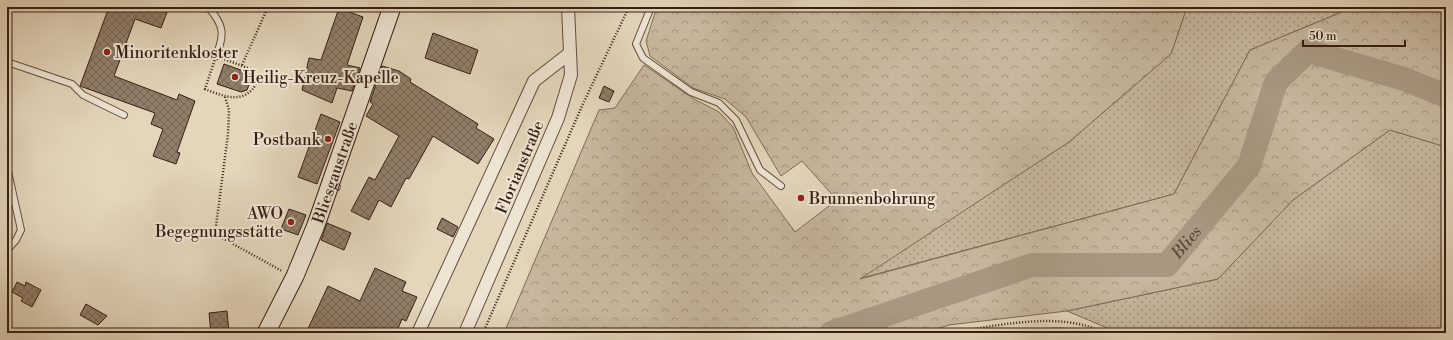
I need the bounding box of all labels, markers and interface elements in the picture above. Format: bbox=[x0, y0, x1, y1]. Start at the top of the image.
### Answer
scale bar bbox=[1303, 22, 1405, 48]
text: 50 m bbox=[1309, 29, 1337, 44]
place label: Minoritenkloster bbox=[115, 43, 238, 63]
marker: Minoritenkloster bbox=[102, 47, 112, 57]
place label: Heilig-Kreuz-Kapelle bbox=[243, 68, 399, 88]
marker: Heilig-Kreuz-Kapelle bbox=[230, 72, 240, 82]
street label: Florianstraße bbox=[491, 118, 549, 217]
street label: Bliesgaustraße bbox=[308, 119, 362, 227]
place label: Postbank bbox=[253, 130, 322, 150]
marker: Postbank bbox=[323, 134, 333, 144]
place label: Brunnenbohrung bbox=[808, 189, 936, 209]
marker: Brunnenbohrung bbox=[796, 193, 806, 203]
place label: AWO Begegnungsstätte bbox=[154, 204, 283, 242]
marker: AWO Begegnungsstätte bbox=[286, 217, 296, 227]
water label: Blies bbox=[1166, 222, 1207, 265]

